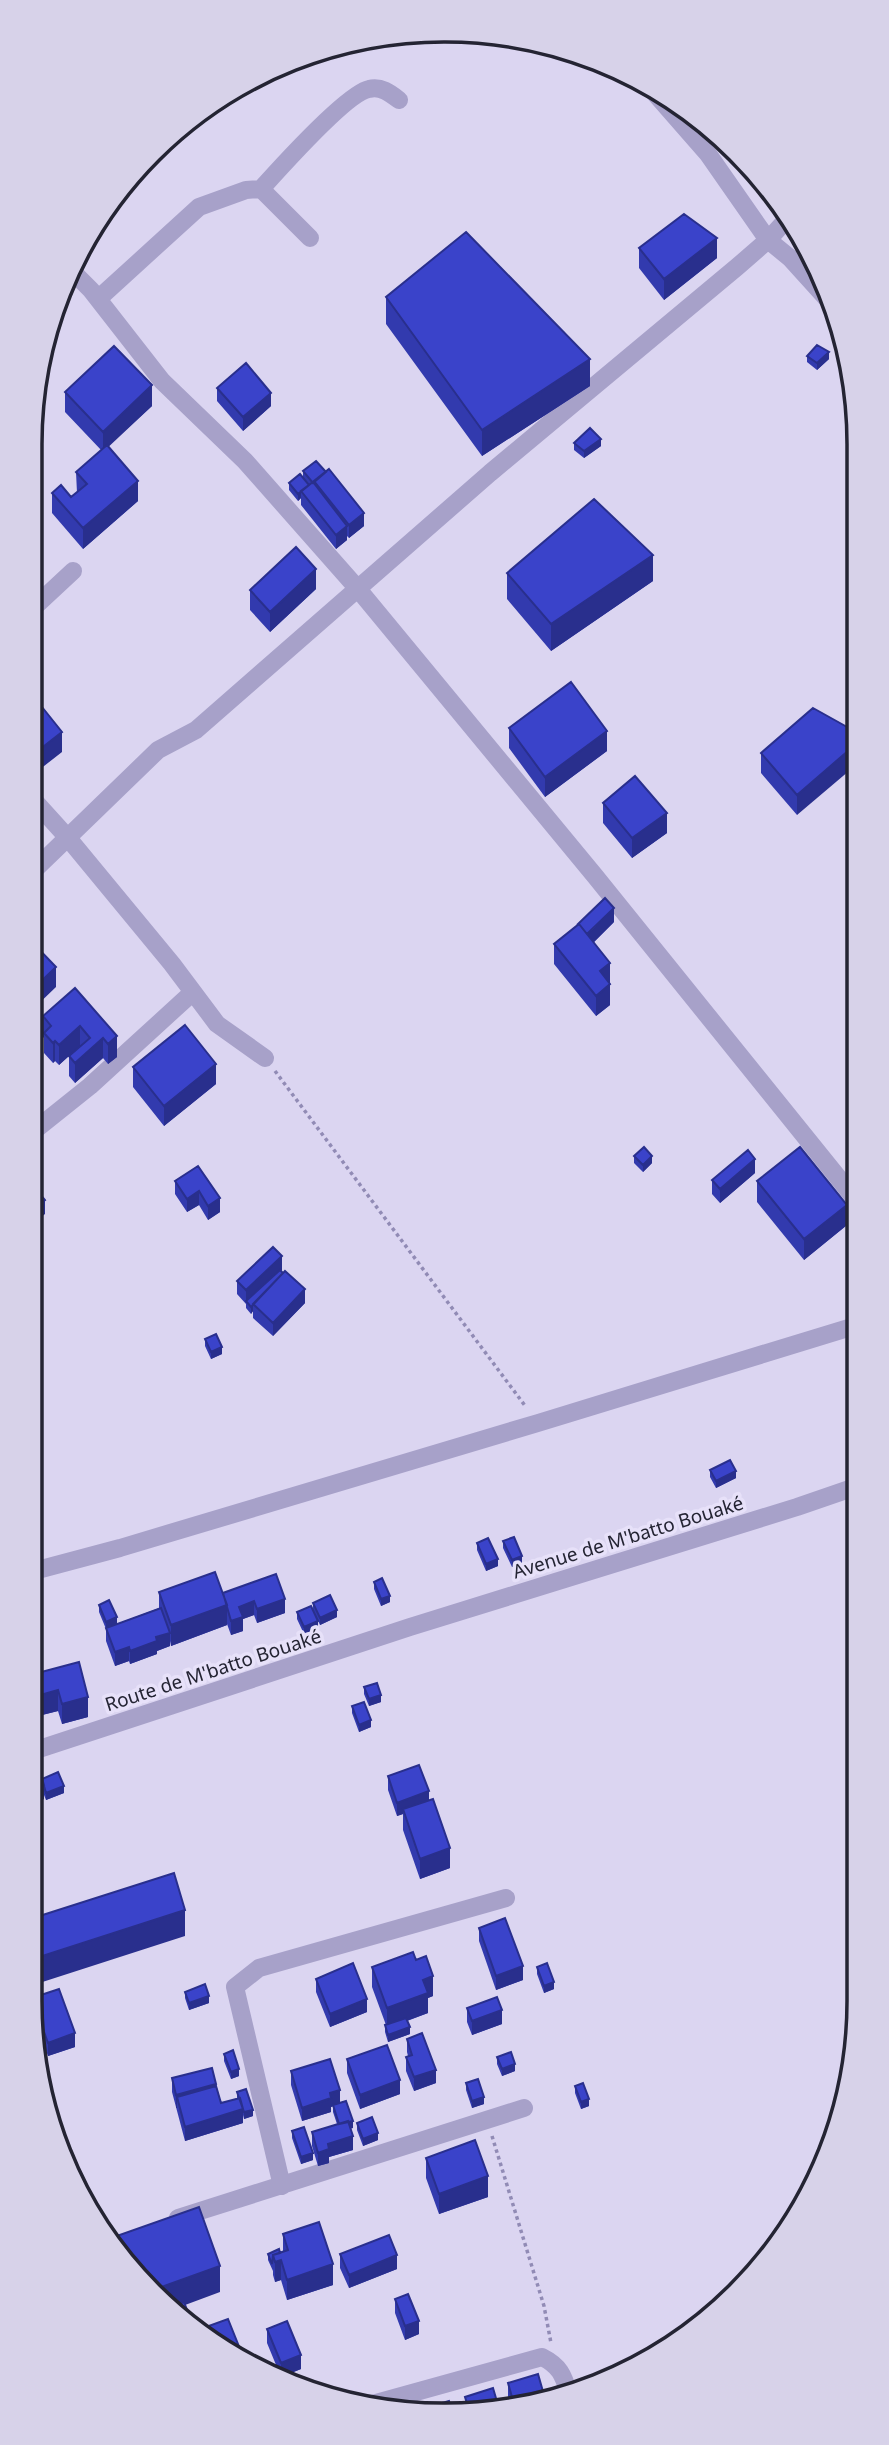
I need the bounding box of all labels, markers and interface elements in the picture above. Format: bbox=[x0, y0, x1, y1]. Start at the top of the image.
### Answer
street label: Avenue de M'batto Bouaké bbox=[509, 1489, 747, 1585]
street label: Route de M'batto Bouaké bbox=[101, 1623, 325, 1717]

